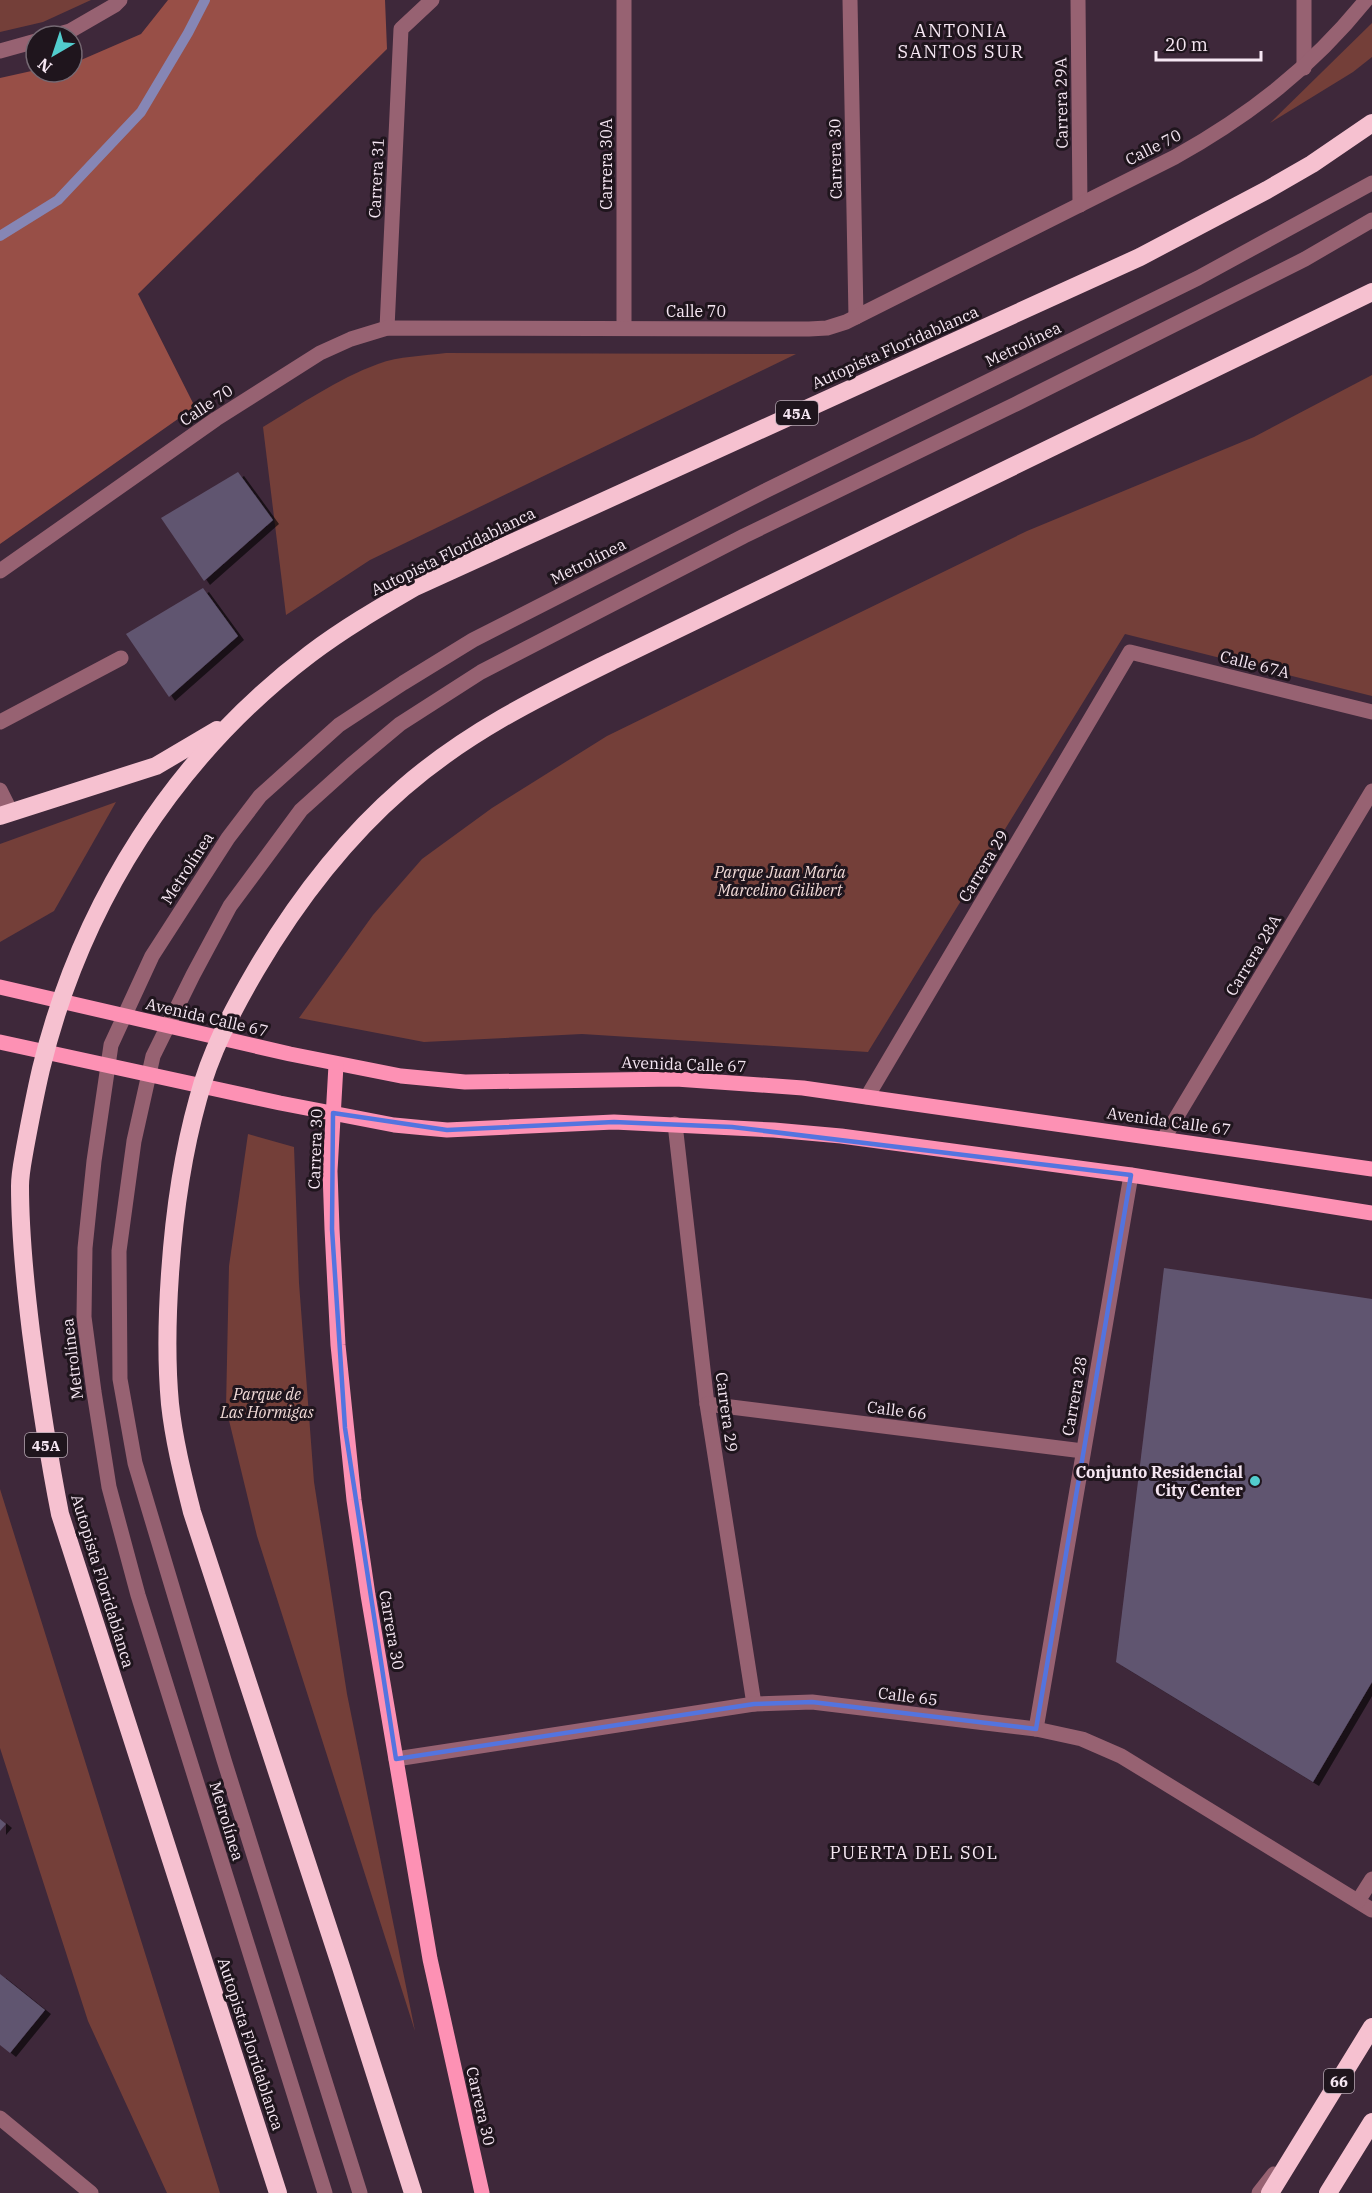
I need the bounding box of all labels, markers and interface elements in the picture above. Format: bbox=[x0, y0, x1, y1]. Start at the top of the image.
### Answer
district label: ANTONIA SANTOS SUR bbox=[898, 19, 1024, 63]
north arrow bbox=[24, 24, 84, 84]
scale bar bbox=[1156, 24, 1261, 62]
text: 20 m bbox=[1165, 33, 1208, 56]
text: N bbox=[33, 54, 56, 77]
street label: Carrera 29A bbox=[1050, 57, 1072, 149]
street label: Carrera 30A bbox=[596, 118, 616, 210]
street label: Carrera 30 bbox=[824, 119, 846, 199]
street label: Calle 70 bbox=[1122, 124, 1184, 170]
street label: Carrera 31 bbox=[364, 137, 388, 219]
street label: Calle 70 bbox=[666, 301, 726, 321]
street label: Autopista Floridablanca bbox=[809, 301, 982, 393]
street label: Metrolínea bbox=[982, 317, 1064, 371]
street label: Calle 70 bbox=[176, 380, 236, 430]
road number: 45A bbox=[776, 401, 818, 425]
street label: Autopista Floridablanca bbox=[368, 502, 539, 600]
street label: Metrolínea bbox=[547, 533, 629, 588]
street label: Calle 67A bbox=[1218, 646, 1292, 682]
street label: Carrera 29 bbox=[954, 826, 1012, 906]
street label: Metrolínea bbox=[156, 828, 218, 908]
park label: Parque Juan María Marcelino Gilibert bbox=[713, 862, 846, 900]
street label: Carrera 28A bbox=[1221, 911, 1285, 999]
street label: Avenida Calle 67 bbox=[144, 993, 270, 1041]
street label: Avenida Calle 67 bbox=[621, 1052, 747, 1076]
street label: Avenida Calle 67 bbox=[1106, 1102, 1232, 1140]
street label: Carrera 30 bbox=[304, 1108, 326, 1190]
street label: Metrolínea bbox=[57, 1317, 87, 1401]
street label: Carrera 28 bbox=[1057, 1355, 1091, 1437]
street label: Carrera 29 bbox=[711, 1371, 743, 1453]
park label: Parque de Las Hormigas bbox=[219, 1384, 314, 1422]
street label: Calle 66 bbox=[866, 1396, 928, 1424]
road number: 45A bbox=[25, 1433, 67, 1457]
place label: Conjunto Residencial City Center bbox=[1076, 1462, 1243, 1500]
marker: Conjunto Residencial City Center bbox=[1248, 1474, 1262, 1488]
street label: Autopista Floridablanca bbox=[67, 1492, 139, 1670]
street label: Carrera 30 bbox=[375, 1589, 409, 1671]
street label: Calle 65 bbox=[877, 1682, 939, 1710]
street label: Metrolínea bbox=[205, 1779, 249, 1863]
district label: PUERTA DEL SOL bbox=[829, 1841, 999, 1864]
street label: Autopista Floridablanca bbox=[214, 1955, 288, 2133]
street label: Carrera 30 bbox=[462, 2065, 500, 2147]
road number: 66 bbox=[1324, 2069, 1354, 2093]

